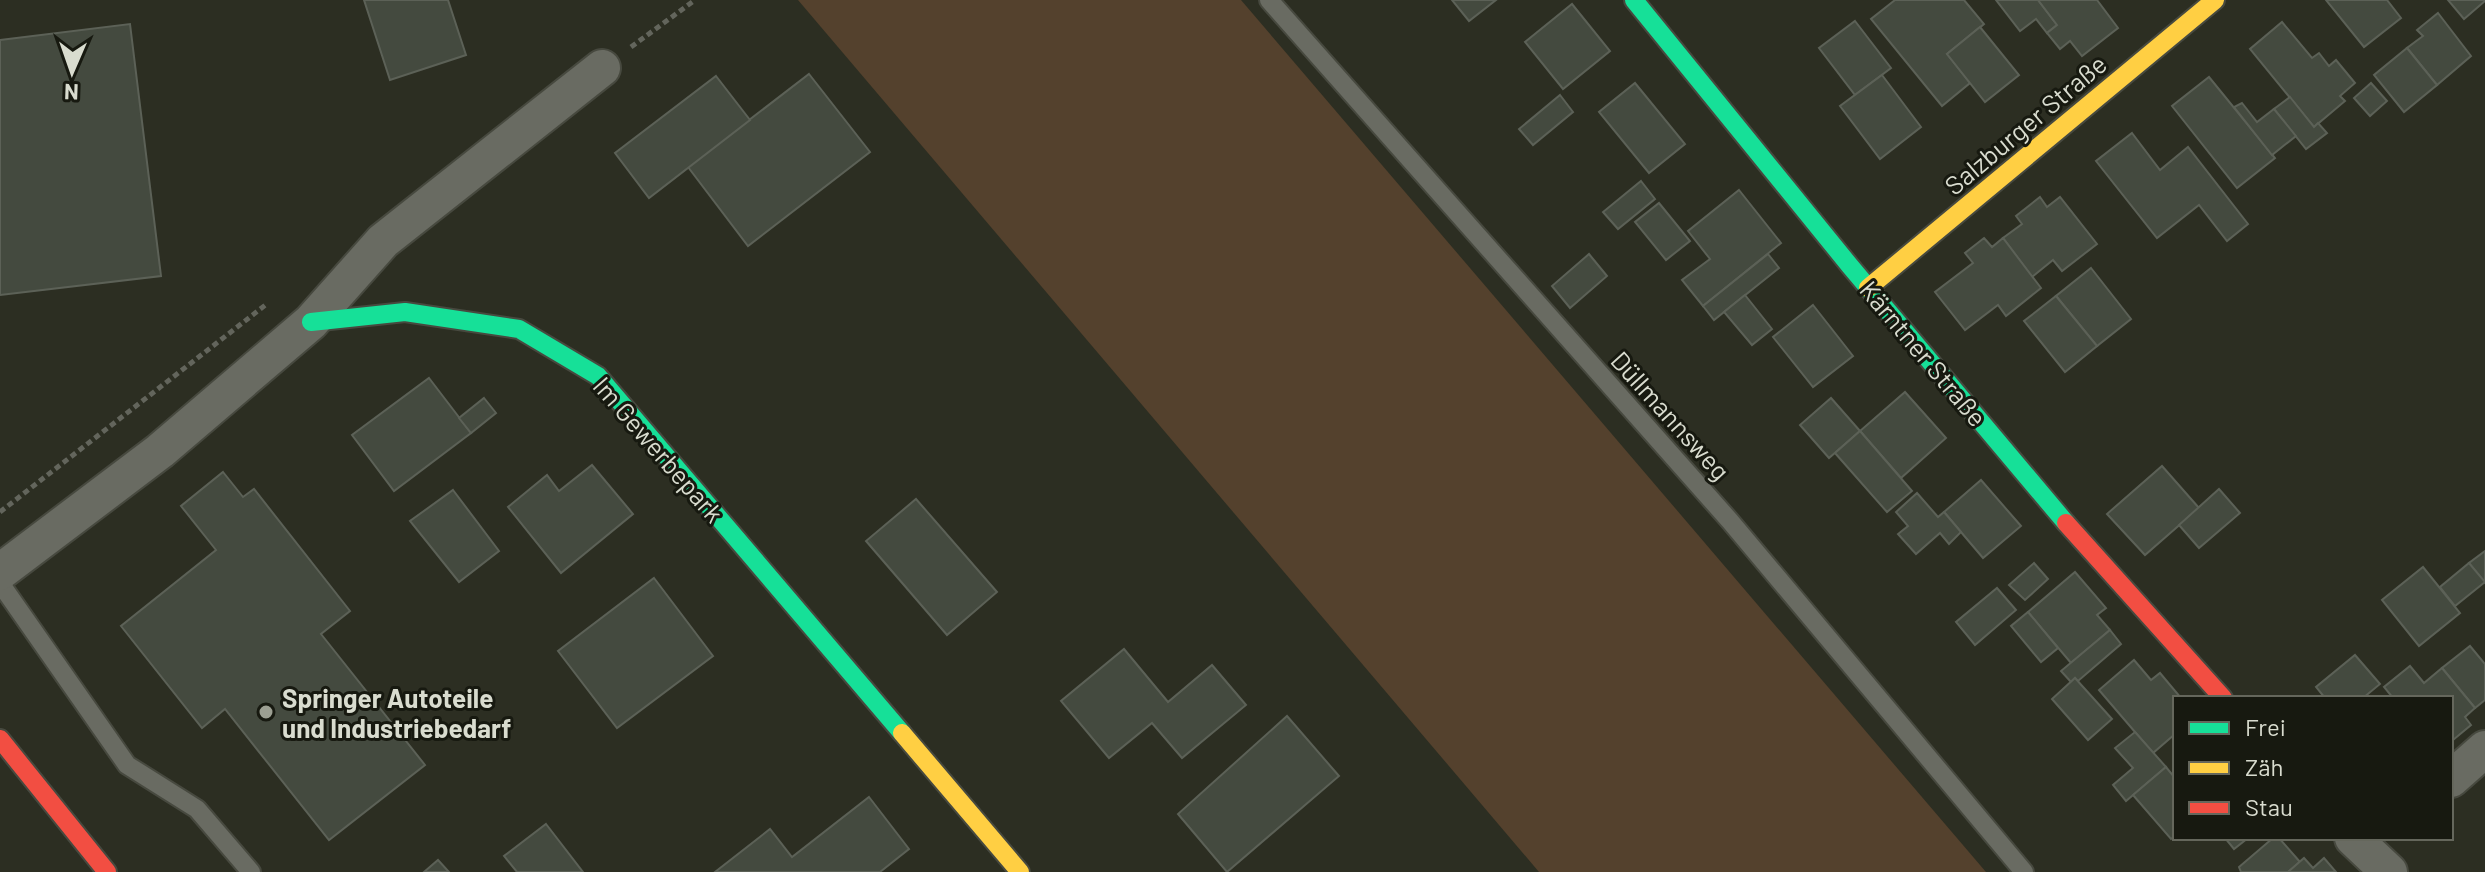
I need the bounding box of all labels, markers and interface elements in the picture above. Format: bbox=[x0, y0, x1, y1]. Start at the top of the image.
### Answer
north arrow bbox=[32, 32, 112, 112]
street label: Salzburger Straße bbox=[1938, 47, 2112, 201]
text: N bbox=[63, 80, 79, 106]
street label: Kärntner Straße bbox=[1854, 274, 1994, 432]
street label: Düllmannsweg bbox=[1605, 344, 1737, 486]
street label: Im Gewerbepark bbox=[587, 370, 731, 528]
place label: Springer Autoteile und Industriebedarf bbox=[282, 682, 511, 743]
legend bbox=[2173, 696, 2453, 840]
marker: Springer Autoteile und Industriebedarf bbox=[257, 703, 275, 721]
text: Frei bbox=[2245, 712, 2286, 741]
text: Zäh bbox=[2245, 752, 2283, 781]
text: Stau bbox=[2245, 792, 2293, 821]

